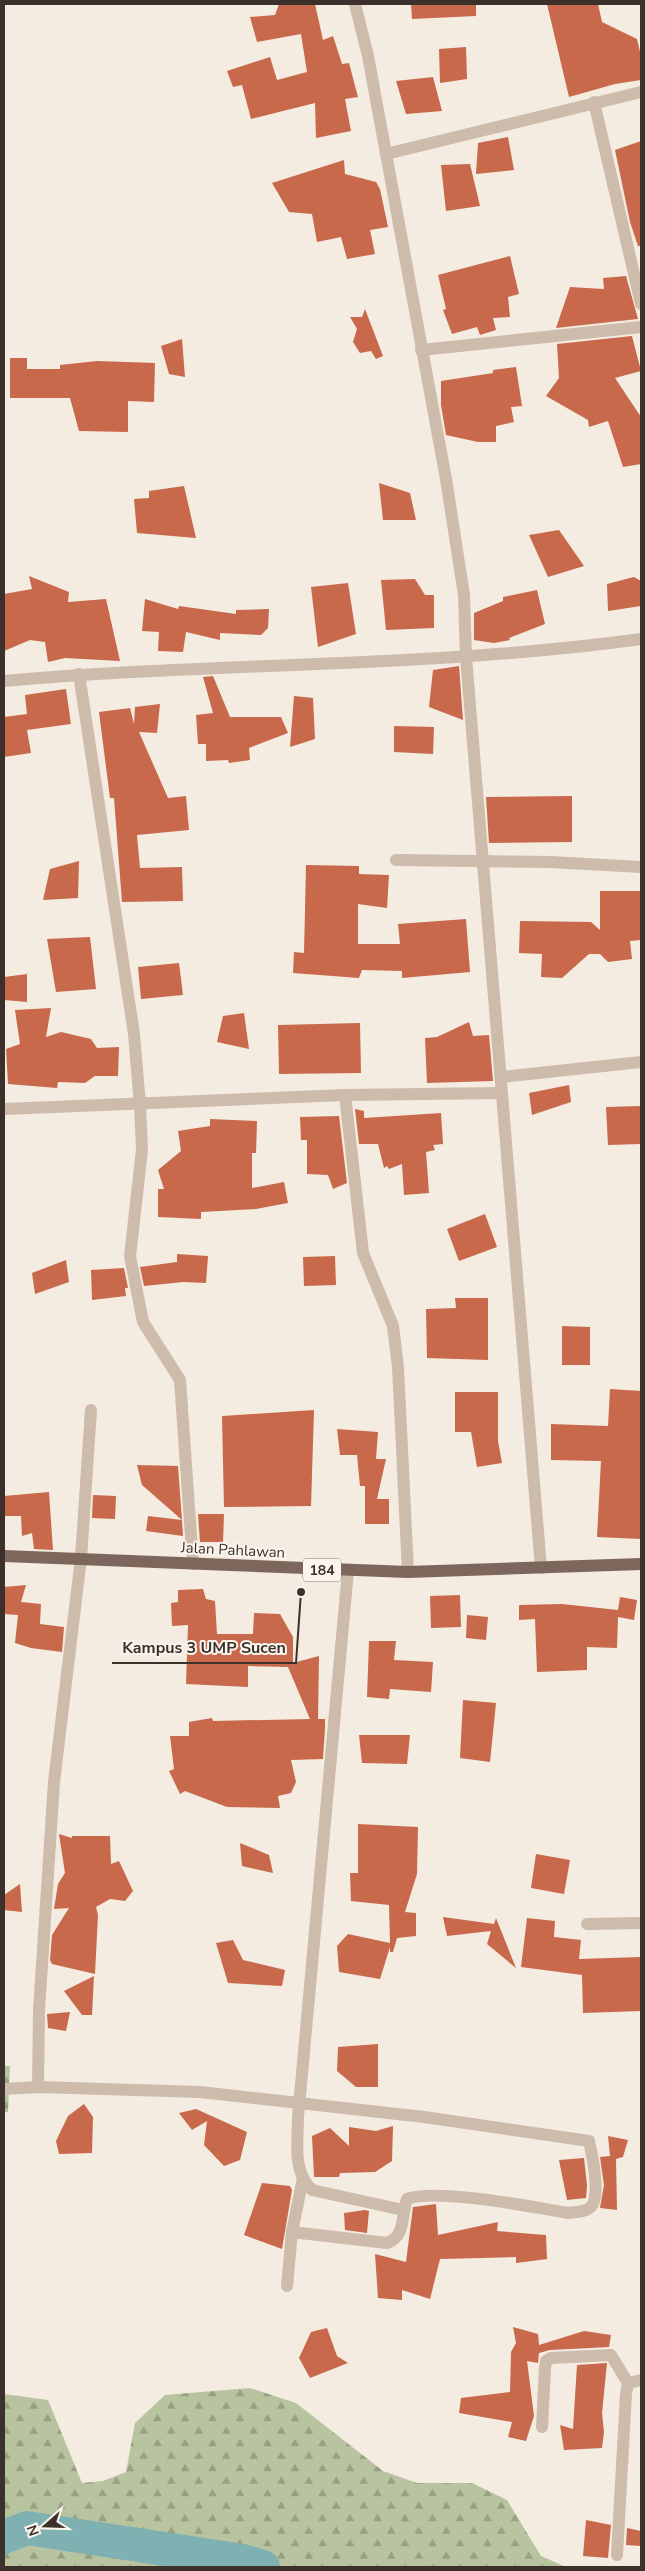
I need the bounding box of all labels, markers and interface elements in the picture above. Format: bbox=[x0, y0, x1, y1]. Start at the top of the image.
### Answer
street label: Jalan Pahlawan bbox=[179, 1537, 286, 1563]
road number: 184 bbox=[303, 1558, 341, 1582]
callout: Kampus 3 UMP Sucen bbox=[112, 1632, 296, 1663]
text: Kampus 3 UMP Sucen bbox=[122, 1637, 286, 1659]
north arrow bbox=[20, 2501, 70, 2551]
text: N bbox=[23, 2522, 44, 2538]

